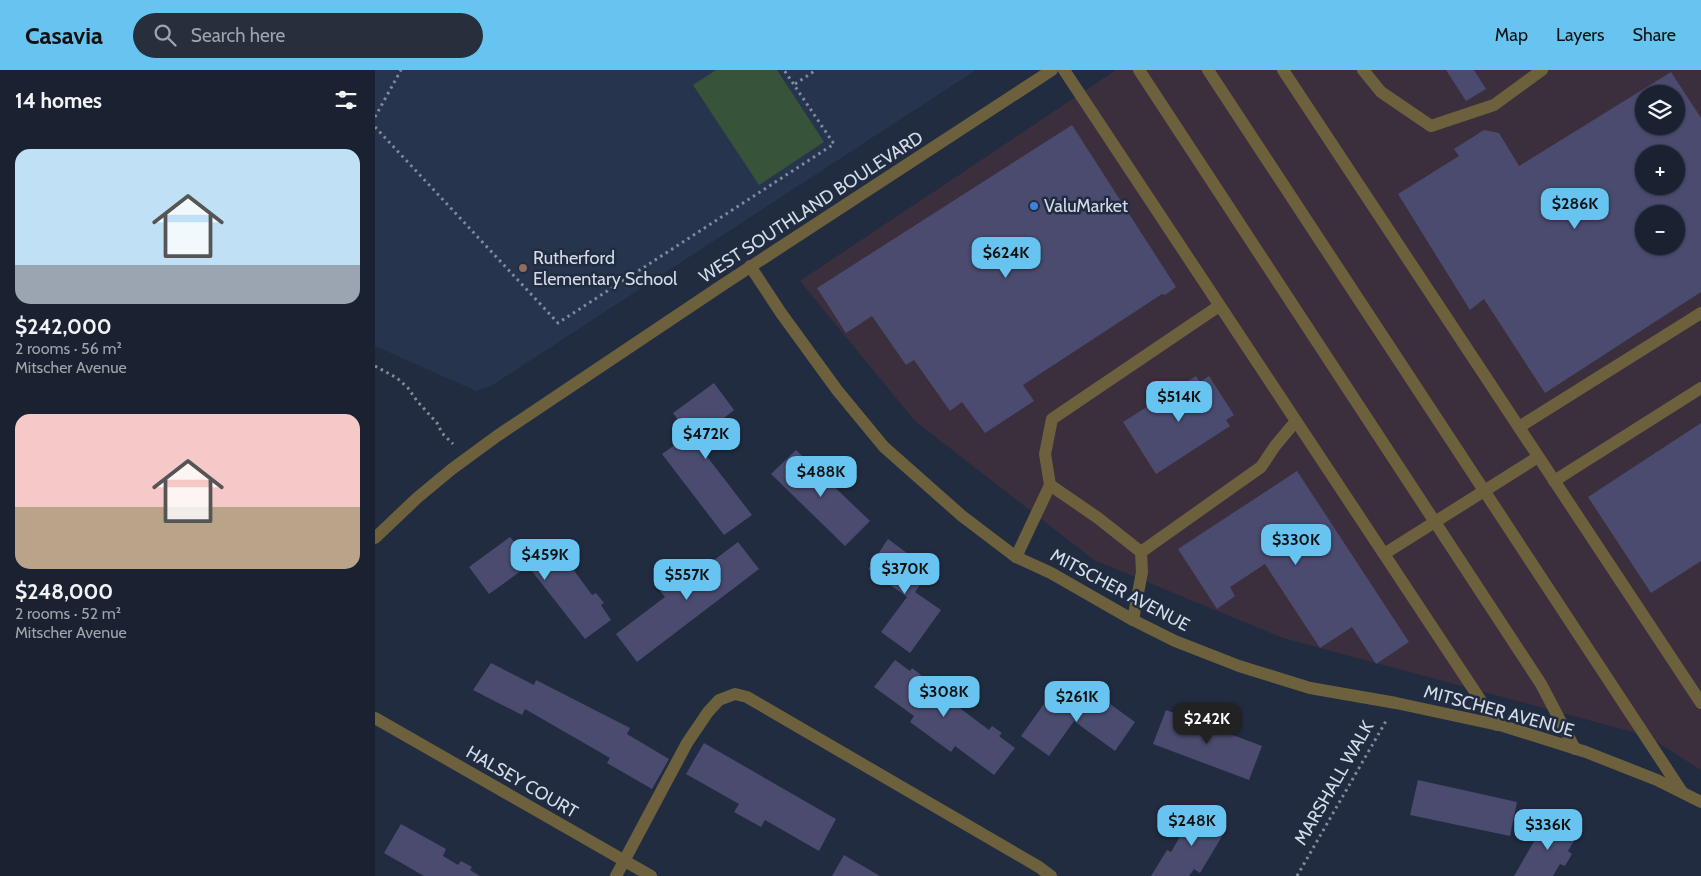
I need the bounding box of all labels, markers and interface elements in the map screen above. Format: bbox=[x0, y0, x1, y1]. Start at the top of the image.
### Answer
search box bbox=[133, 13, 483, 58]
text: Casavia bbox=[25, 21, 103, 50]
icon: search bbox=[151, 21, 179, 49]
text: Search here bbox=[191, 24, 285, 47]
text: Map bbox=[1495, 24, 1528, 46]
text: Layers bbox=[1556, 24, 1605, 46]
text: Share bbox=[1633, 24, 1676, 46]
map controls bbox=[1635, 85, 1685, 255]
button: layers bbox=[1635, 85, 1685, 135]
icon: filters bbox=[332, 86, 360, 114]
text: 14 homes bbox=[15, 88, 102, 113]
street label: WEST SOUTHLAND BOULEVARD bbox=[695, 126, 927, 288]
button: + bbox=[1635, 145, 1685, 195]
icon: home bbox=[143, 181, 233, 271]
pin: $286K bbox=[1540, 188, 1610, 230]
text: $286K bbox=[1552, 194, 1598, 213]
place label: ValuMarket bbox=[1044, 195, 1128, 217]
marker: ValuMarket bbox=[1028, 200, 1040, 212]
button: − bbox=[1635, 205, 1685, 255]
pin: $624K bbox=[971, 236, 1041, 279]
text: $624K bbox=[983, 243, 1029, 262]
place label: Rutherford Elementary School bbox=[533, 247, 678, 290]
marker: Rutherford Elementary School bbox=[517, 262, 529, 274]
text: $242,000 bbox=[15, 314, 112, 339]
text: 2 rooms · 56 m² bbox=[15, 339, 122, 358]
text: Mitscher Avenue bbox=[15, 358, 127, 377]
pin: $514K bbox=[1144, 380, 1214, 423]
text: $514K bbox=[1157, 387, 1201, 406]
pin: $472K bbox=[671, 418, 741, 460]
text: $472K bbox=[683, 424, 729, 443]
icon: home bbox=[143, 446, 233, 536]
pin: $488K bbox=[786, 456, 856, 498]
text: $488K bbox=[797, 462, 845, 481]
pin: $330K bbox=[1261, 524, 1331, 566]
text: $330K bbox=[1272, 530, 1320, 549]
pin: $459K bbox=[510, 538, 580, 581]
street label: MITSCHER AVENUE bbox=[1047, 544, 1193, 636]
text: $459K bbox=[522, 545, 568, 564]
pin: $370K bbox=[870, 552, 940, 595]
pin: $557K bbox=[652, 558, 722, 601]
text: $370K bbox=[881, 559, 929, 578]
text: $557K bbox=[665, 565, 709, 584]
text: $248,000 bbox=[15, 579, 113, 604]
text: 2 rooms · 52 m² bbox=[15, 604, 121, 623]
text: Mitscher Avenue bbox=[15, 623, 127, 642]
pin: $308K bbox=[909, 676, 979, 718]
pin: $261K bbox=[1042, 680, 1112, 723]
street label: MITSCHER AVENUE bbox=[1421, 680, 1577, 742]
text: $308K bbox=[920, 682, 968, 701]
text: $261K bbox=[1056, 687, 1098, 706]
pin: $242K bbox=[1172, 702, 1242, 745]
text: $242K bbox=[1184, 709, 1230, 728]
street label: MARSHALL WALK bbox=[1290, 716, 1379, 849]
street label: HALSEY COURT bbox=[462, 741, 582, 823]
pin: $248K bbox=[1157, 804, 1227, 847]
pin: $336K bbox=[1513, 808, 1583, 851]
text: $248K bbox=[1168, 811, 1216, 830]
text: $336K bbox=[1525, 815, 1571, 834]

